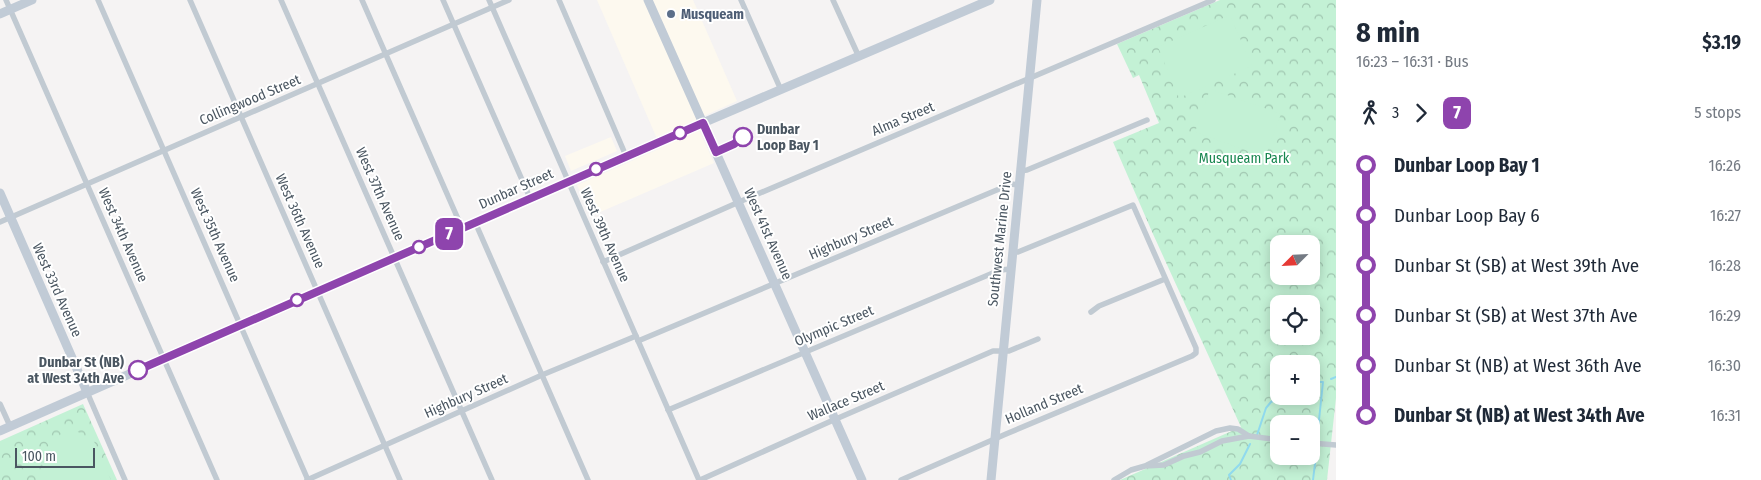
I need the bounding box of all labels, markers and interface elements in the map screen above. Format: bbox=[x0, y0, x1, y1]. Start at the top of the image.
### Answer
place label: Musqueam bbox=[681, 6, 744, 23]
marker: Musqueam bbox=[665, 8, 677, 20]
text: 8 min bbox=[1356, 16, 1420, 49]
text: $3.19 bbox=[1702, 31, 1741, 54]
text: 16:23 – 16:31 · Bus bbox=[1356, 52, 1469, 71]
street label: Collingwood Street bbox=[197, 71, 303, 129]
street label: Alma Street bbox=[869, 98, 937, 140]
icon: walk bbox=[1356, 99, 1384, 127]
icon: forward bbox=[1407, 99, 1435, 127]
text: 7 bbox=[1453, 102, 1461, 124]
text: 3 bbox=[1392, 103, 1399, 122]
text: 5 stops bbox=[1694, 103, 1741, 122]
place label: Dunbar Loop Bay 1 bbox=[757, 121, 819, 154]
unlabelled marker bbox=[673, 126, 687, 140]
marker: Dunbar Loop Bay 1 bbox=[733, 127, 753, 147]
street label: West 37th Avenue bbox=[352, 145, 408, 243]
park label: Musqueam Park bbox=[1199, 150, 1290, 167]
text: Dunbar Loop Bay 1 bbox=[1394, 154, 1539, 177]
text: 16:26 bbox=[1708, 156, 1741, 175]
unlabelled marker bbox=[589, 162, 603, 176]
street label: Dunbar Street bbox=[476, 165, 556, 213]
street label: Southwest Marine Drive bbox=[984, 170, 1016, 308]
street label: West 36th Avenue bbox=[272, 171, 328, 271]
street label: West 34th Avenue bbox=[95, 185, 151, 285]
street label: West 35th Avenue bbox=[187, 185, 243, 285]
street label: West 39th Avenue bbox=[577, 185, 633, 285]
street label: West 41st Avenue bbox=[740, 186, 796, 283]
text: Dunbar Loop Bay 6 bbox=[1394, 204, 1540, 227]
text: 16:27 bbox=[1710, 206, 1741, 225]
street label: Highbury Street bbox=[806, 213, 896, 263]
line badge: 7 bbox=[433, 218, 465, 250]
text: 7 bbox=[445, 223, 453, 245]
north arrow bbox=[1270, 235, 1320, 285]
map controls bbox=[1270, 235, 1320, 465]
street label: West 33rd Avenue bbox=[29, 240, 85, 340]
unlabelled marker bbox=[412, 240, 426, 254]
text: Dunbar St (SB) at West 39th Ave bbox=[1394, 254, 1639, 277]
text: 16:28 bbox=[1708, 256, 1741, 275]
unlabelled marker bbox=[290, 293, 304, 307]
button: locate bbox=[1270, 295, 1320, 345]
street label: Olympic Street bbox=[792, 302, 876, 350]
text: Dunbar St (SB) at West 37th Ave bbox=[1394, 304, 1638, 327]
text: 16:29 bbox=[1709, 306, 1741, 325]
place label: Dunbar St (NB) at West 34th Ave bbox=[27, 354, 124, 387]
text: Dunbar St (NB) at West 36th Ave bbox=[1394, 354, 1642, 377]
button: + bbox=[1270, 355, 1320, 405]
text: 16:30 bbox=[1708, 356, 1741, 375]
marker: Dunbar St (NB) at West 34th Ave bbox=[128, 360, 148, 380]
street label: Highbury Street bbox=[422, 370, 511, 422]
street label: Wallace Street bbox=[805, 377, 887, 425]
street label: Holland Street bbox=[1003, 380, 1086, 428]
text: Dunbar St (NB) at West 34th Ave bbox=[1394, 404, 1645, 427]
text: 16:31 bbox=[1710, 406, 1741, 425]
button: − bbox=[1270, 415, 1320, 465]
scale bar bbox=[15, 445, 95, 468]
text: 100 m bbox=[22, 448, 56, 465]

